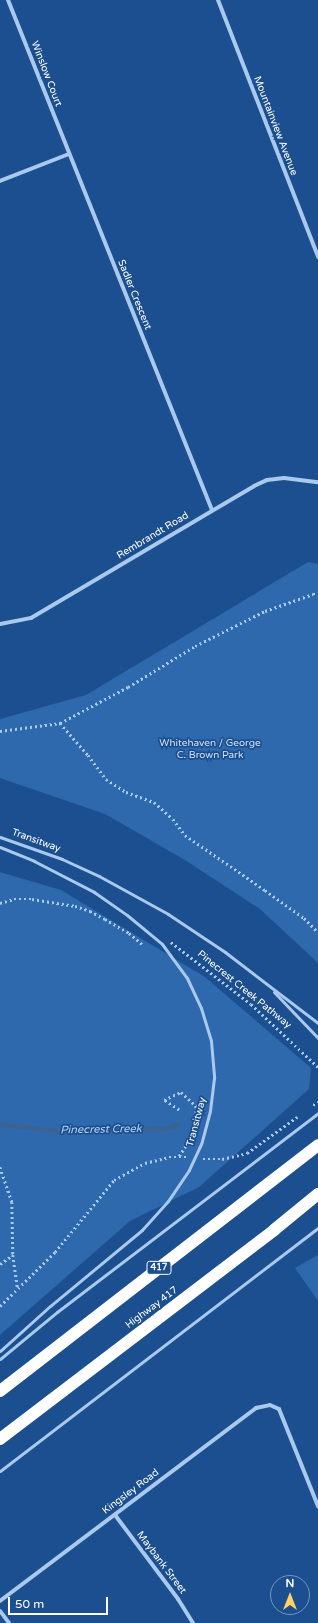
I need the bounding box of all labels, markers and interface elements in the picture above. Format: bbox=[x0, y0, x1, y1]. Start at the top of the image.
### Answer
street label: Winslow Court bbox=[28, 40, 64, 108]
street label: Mountainview Avenue bbox=[251, 75, 299, 177]
street label: Sadler Crescent bbox=[114, 258, 154, 332]
street label: Rembrandt Road bbox=[115, 510, 191, 562]
park label: Whitehaven / George C. Brown Park bbox=[159, 737, 261, 760]
street label: Transitway bbox=[10, 827, 62, 855]
street label: Pinecrest Creek Pathway bbox=[195, 948, 293, 1032]
street label: Transitway bbox=[185, 1096, 209, 1148]
water label: Pinecrest Creek bbox=[60, 1123, 142, 1137]
road number: 417 bbox=[146, 1261, 172, 1275]
street label: Highway 417 bbox=[123, 1284, 181, 1332]
street label: Kingsley Road bbox=[100, 1467, 162, 1517]
street label: Maybank Street bbox=[134, 1529, 188, 1597]
north arrow bbox=[270, 1575, 310, 1615]
text: N bbox=[286, 1577, 294, 1590]
scale bar bbox=[10, 1589, 110, 1615]
text: 50 m bbox=[15, 1597, 44, 1611]

